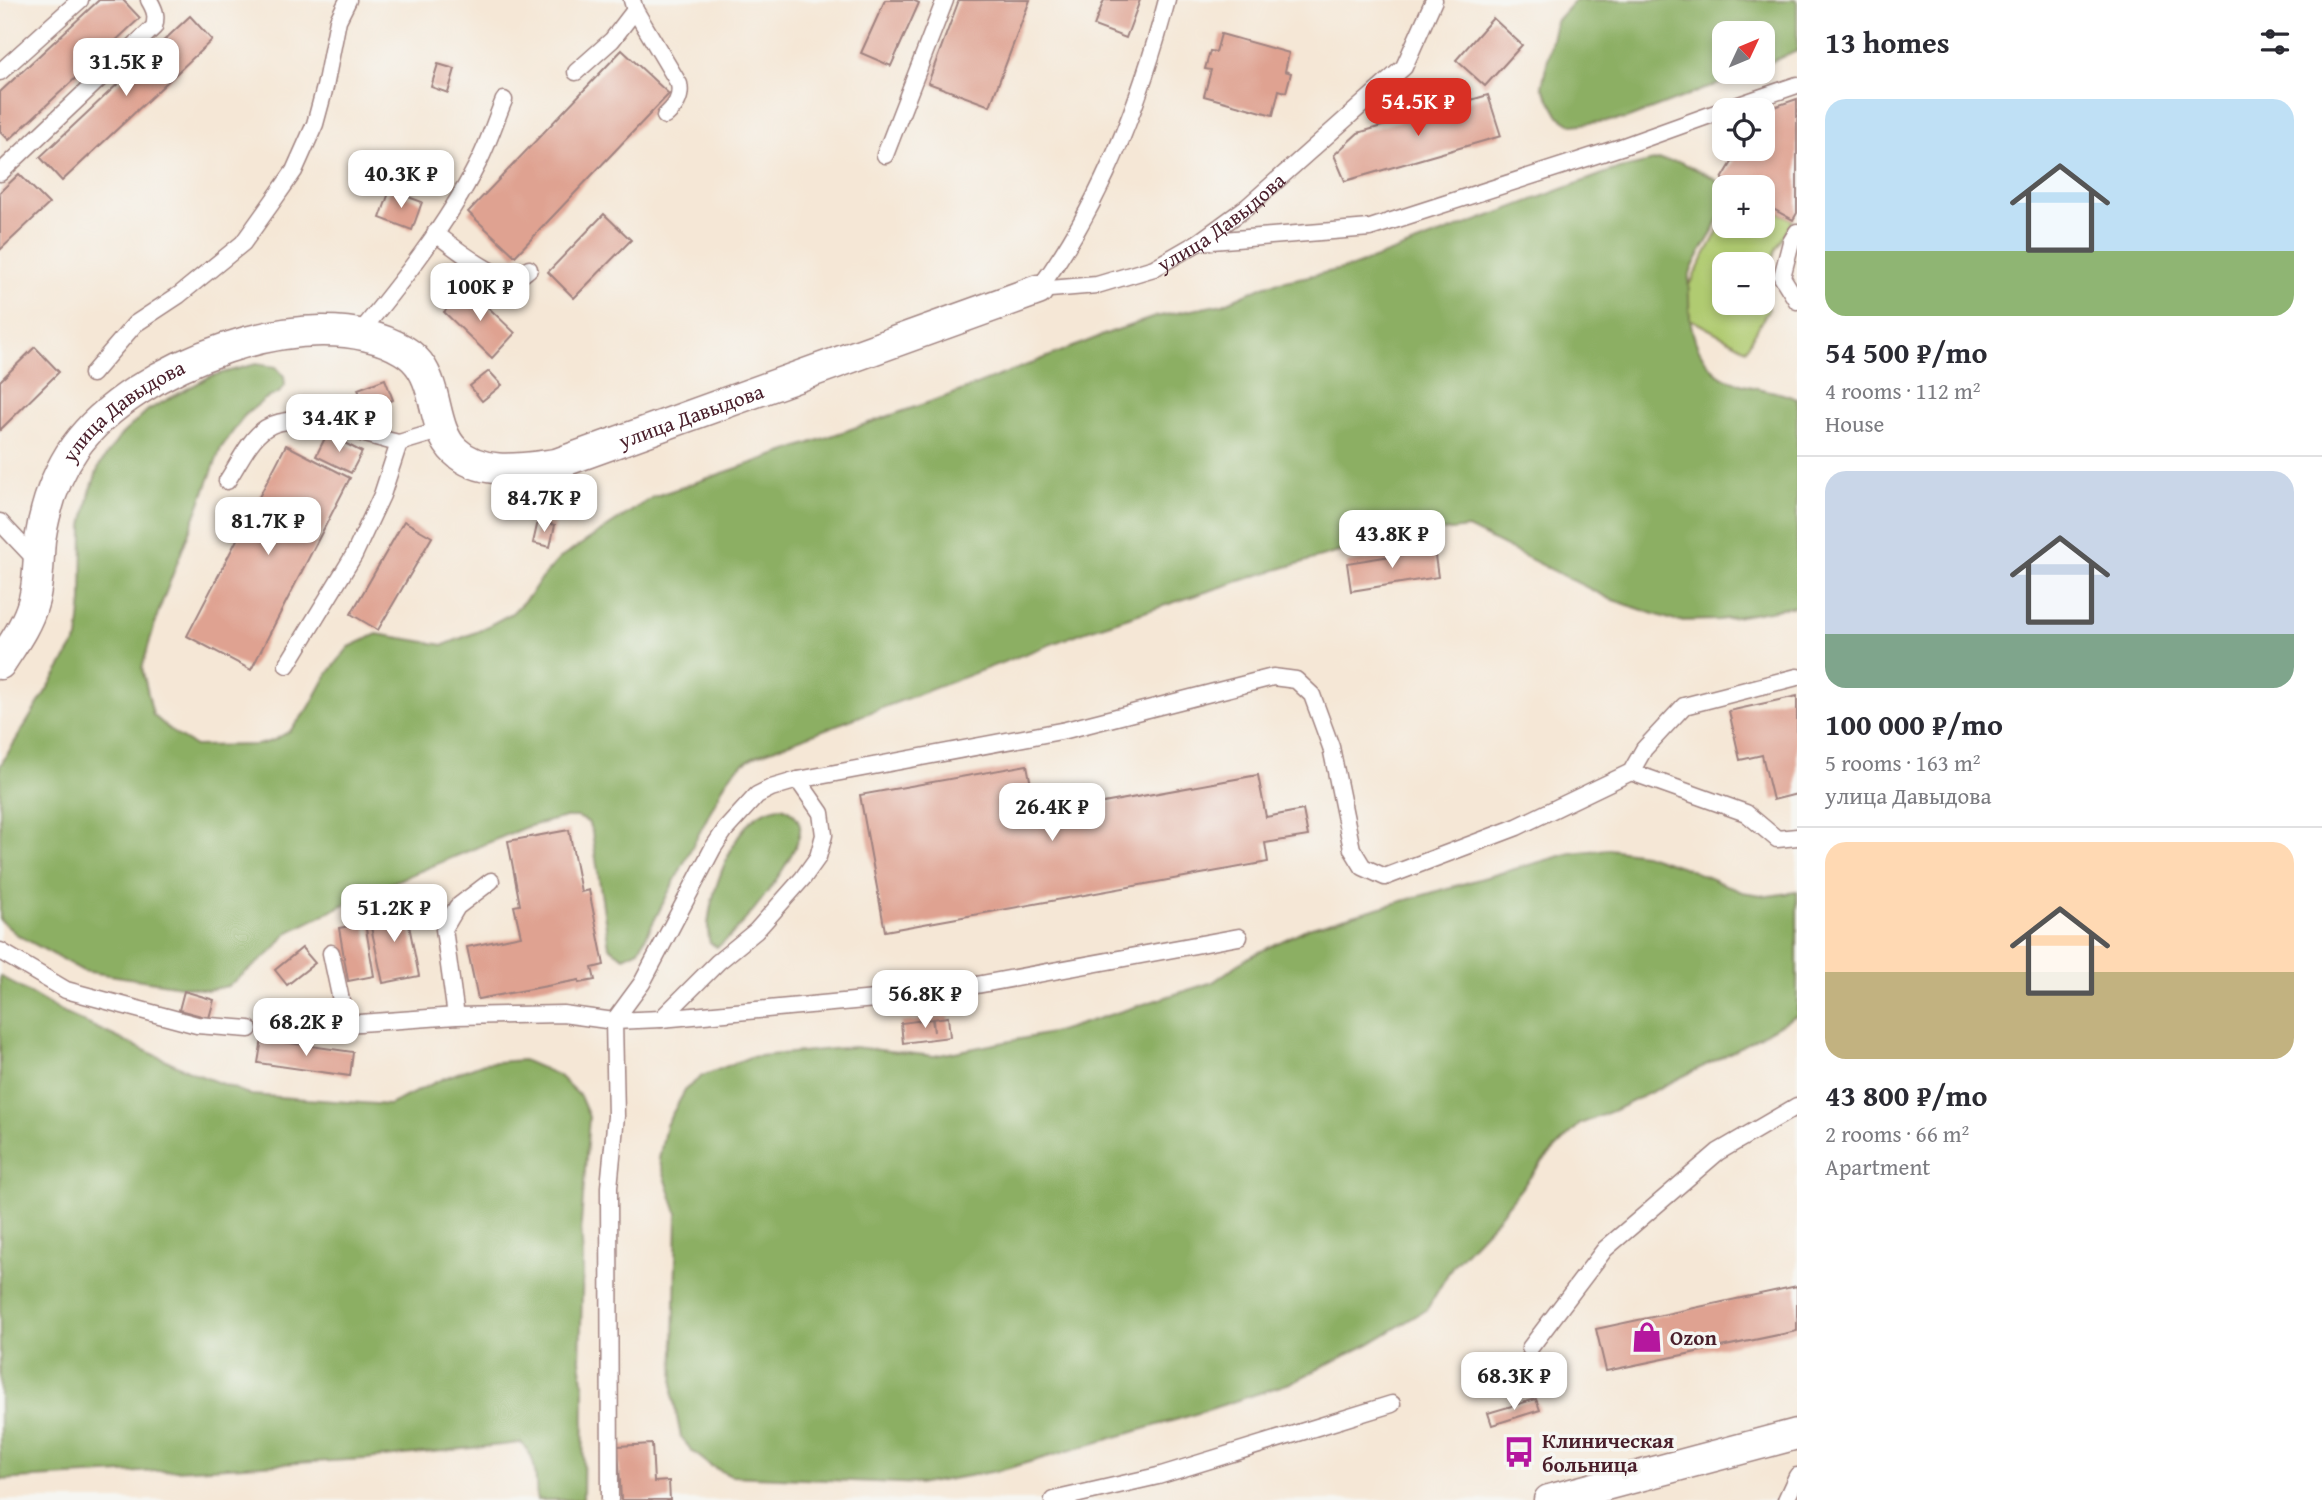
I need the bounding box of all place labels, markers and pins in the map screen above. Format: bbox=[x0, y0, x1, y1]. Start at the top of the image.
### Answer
pin: 31.5K ₽ bbox=[61, 38, 191, 98]
pin: 54.5K ₽ bbox=[1353, 78, 1483, 138]
pin: 40.3K ₽ bbox=[336, 150, 466, 210]
pin: 100K ₽ bbox=[423, 264, 537, 323]
pin: 34.4K ₽ bbox=[274, 394, 404, 454]
pin: 84.7K ₽ bbox=[479, 475, 609, 534]
pin: 81.7K ₽ bbox=[203, 498, 333, 557]
pin: 43.8K ₽ bbox=[1327, 510, 1457, 570]
pin: 26.4K ₽ bbox=[987, 784, 1117, 843]
pin: 51.2K ₽ bbox=[329, 884, 459, 944]
pin: 56.8K ₽ bbox=[860, 970, 990, 1030]
pin: 68.2K ₽ bbox=[241, 998, 371, 1058]
shop icon: Ozon bbox=[1630, 1320, 1664, 1354]
place label: Ozon bbox=[1670, 1322, 1717, 1353]
pin: 68.3K ₽ bbox=[1449, 1352, 1579, 1412]
place label: Клиническая больница bbox=[1542, 1425, 1674, 1480]
bus stop icon: Клиническая больница bbox=[1502, 1435, 1536, 1469]

